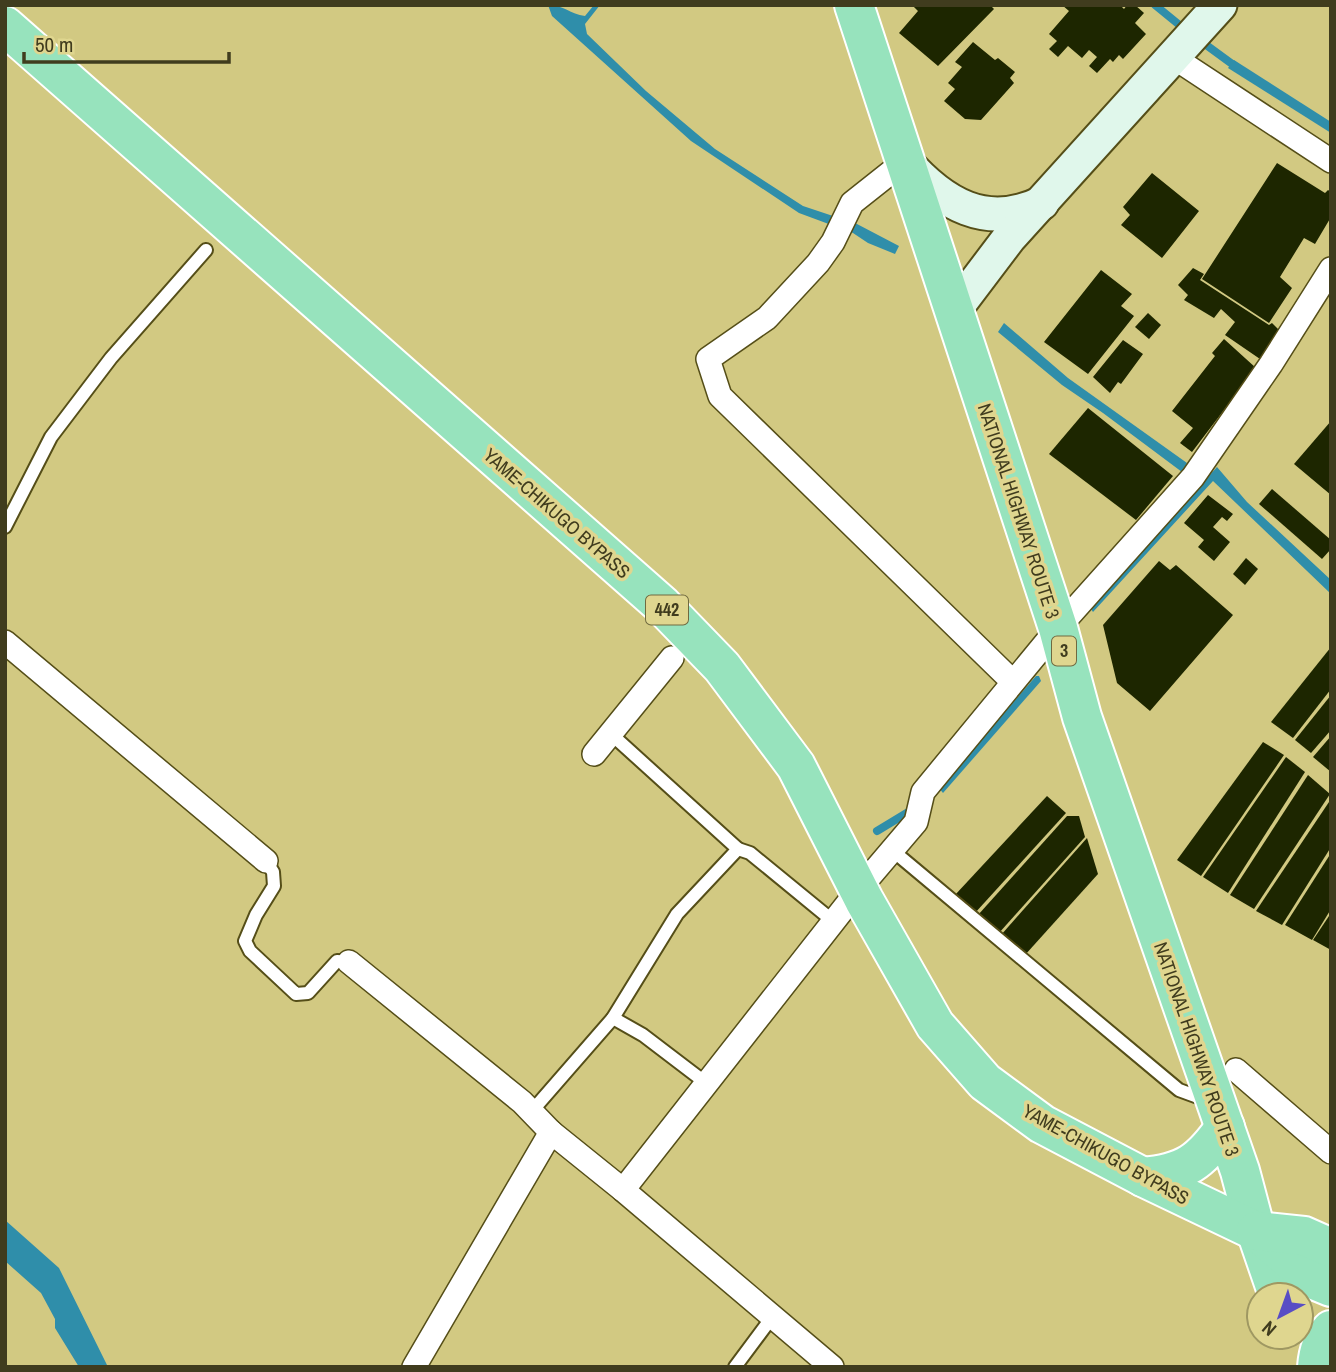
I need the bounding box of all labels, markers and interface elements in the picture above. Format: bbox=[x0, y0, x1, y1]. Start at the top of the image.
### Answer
scale bar bbox=[24, 21, 229, 65]
text: 50 m bbox=[35, 30, 73, 59]
street label: NATIONAL HIGHWAY ROUTE 3 bbox=[972, 400, 1066, 622]
street label: YAME-CHIKUGO BYPASS bbox=[478, 442, 636, 584]
road number: 442 bbox=[646, 596, 688, 624]
road number: 3 bbox=[1052, 636, 1076, 666]
street label: NATIONAL HIGHWAY ROUTE 3 bbox=[1148, 938, 1246, 1160]
street label: YAME-CHIKUGO BYPASS bbox=[1018, 1097, 1194, 1211]
north arrow bbox=[1245, 1281, 1315, 1351]
text: N bbox=[1256, 1315, 1282, 1342]

